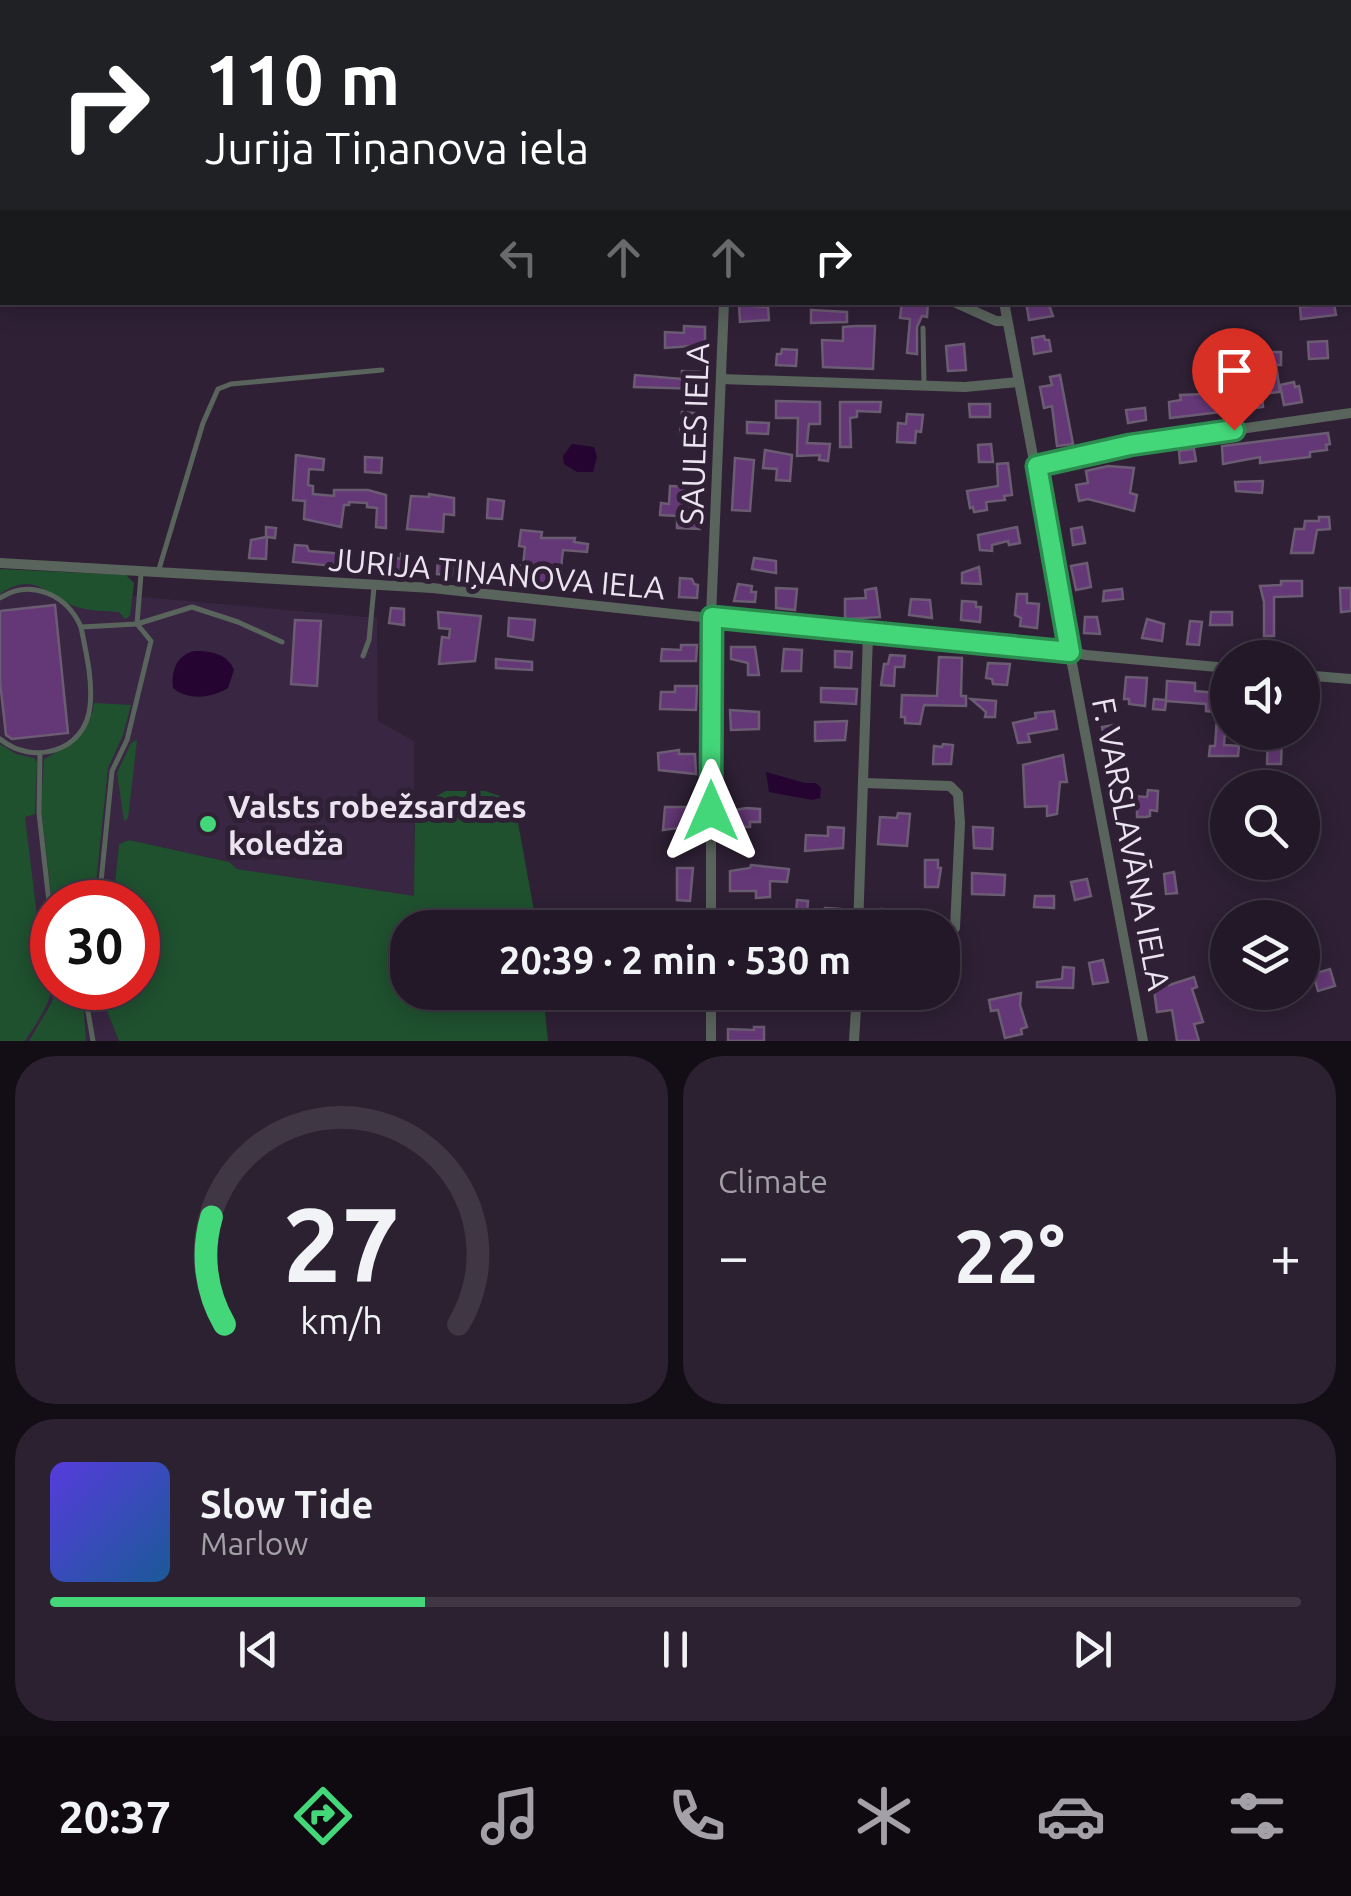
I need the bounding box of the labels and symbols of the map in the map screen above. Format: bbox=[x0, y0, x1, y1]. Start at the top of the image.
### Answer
pin bbox=[1192, 328, 1277, 431]
street label: SAULES IELA bbox=[673, 342, 715, 525]
street label: JURIJA TIŅANOVA IELA bbox=[327, 540, 667, 606]
street label: F. VARSLAVĀNA IELA bbox=[1086, 695, 1178, 994]
position arrow bbox=[659, 759, 763, 863]
place label: Valsts robežsardzes koledža bbox=[228, 788, 527, 861]
marker: Valsts robežsardzes koledža bbox=[197, 813, 219, 835]
speed limit sign: 30 bbox=[30, 880, 160, 1010]

